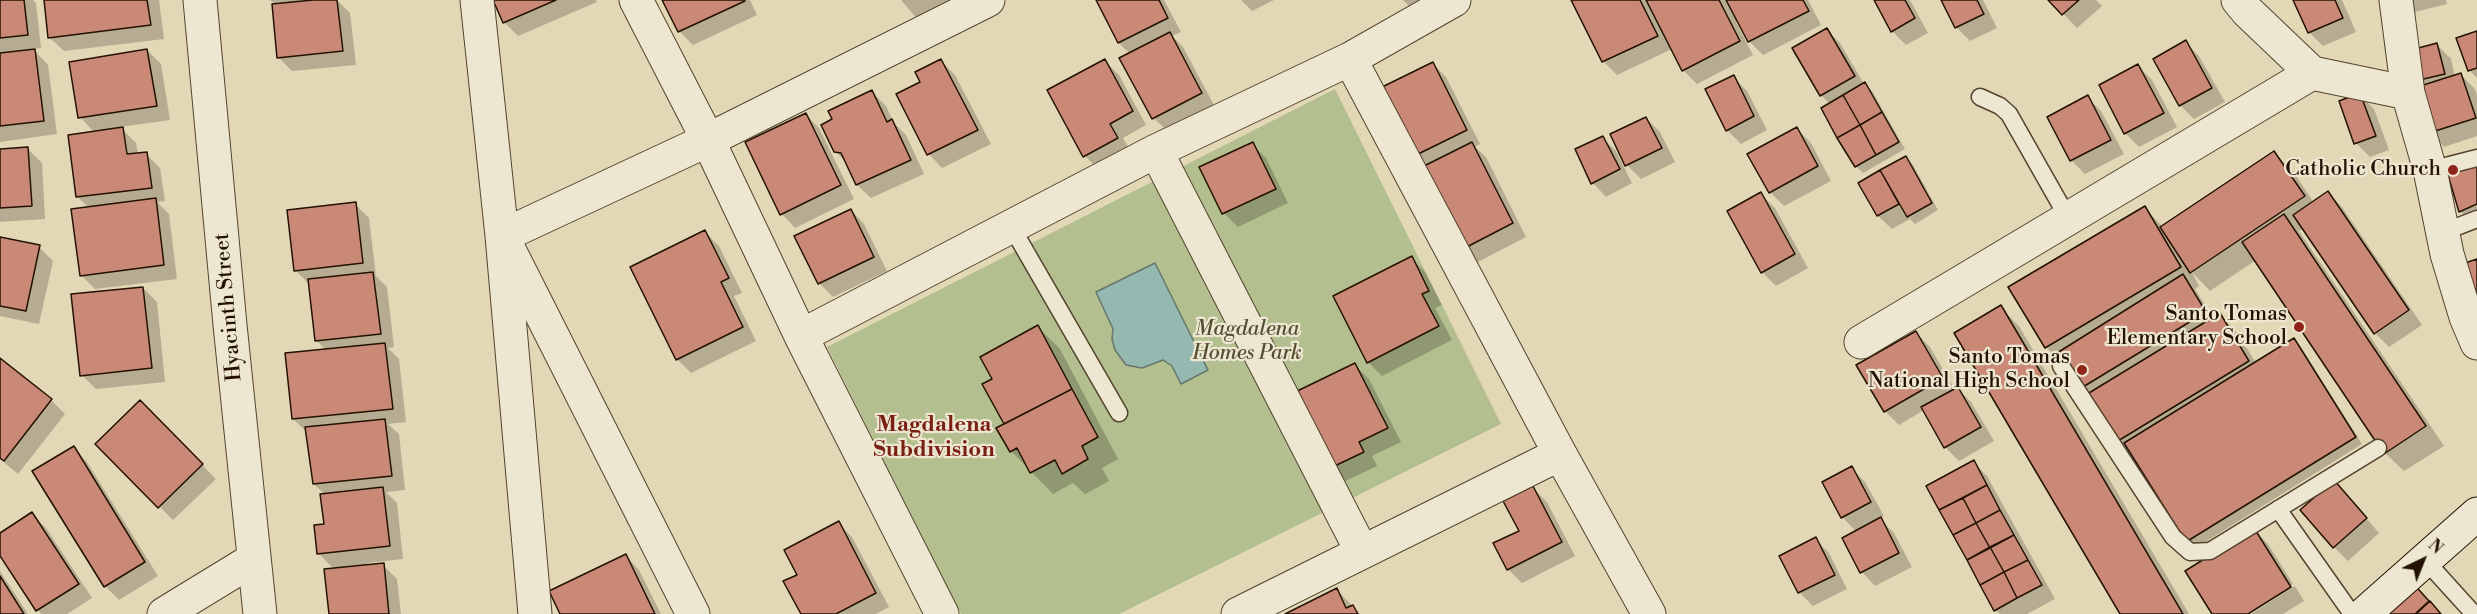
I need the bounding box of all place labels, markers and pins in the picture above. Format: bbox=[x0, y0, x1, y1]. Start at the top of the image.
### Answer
place label: Catholic Church bbox=[2285, 157, 2441, 183]
marker: Catholic Church bbox=[2446, 163, 2460, 177]
place label: Santo Tomas Elementary School bbox=[2107, 302, 2287, 352]
marker: Santo Tomas Elementary School bbox=[2292, 320, 2306, 334]
place label: Santo Tomas National High School bbox=[1868, 345, 2070, 395]
marker: Santo Tomas National High School bbox=[2075, 363, 2089, 377]

